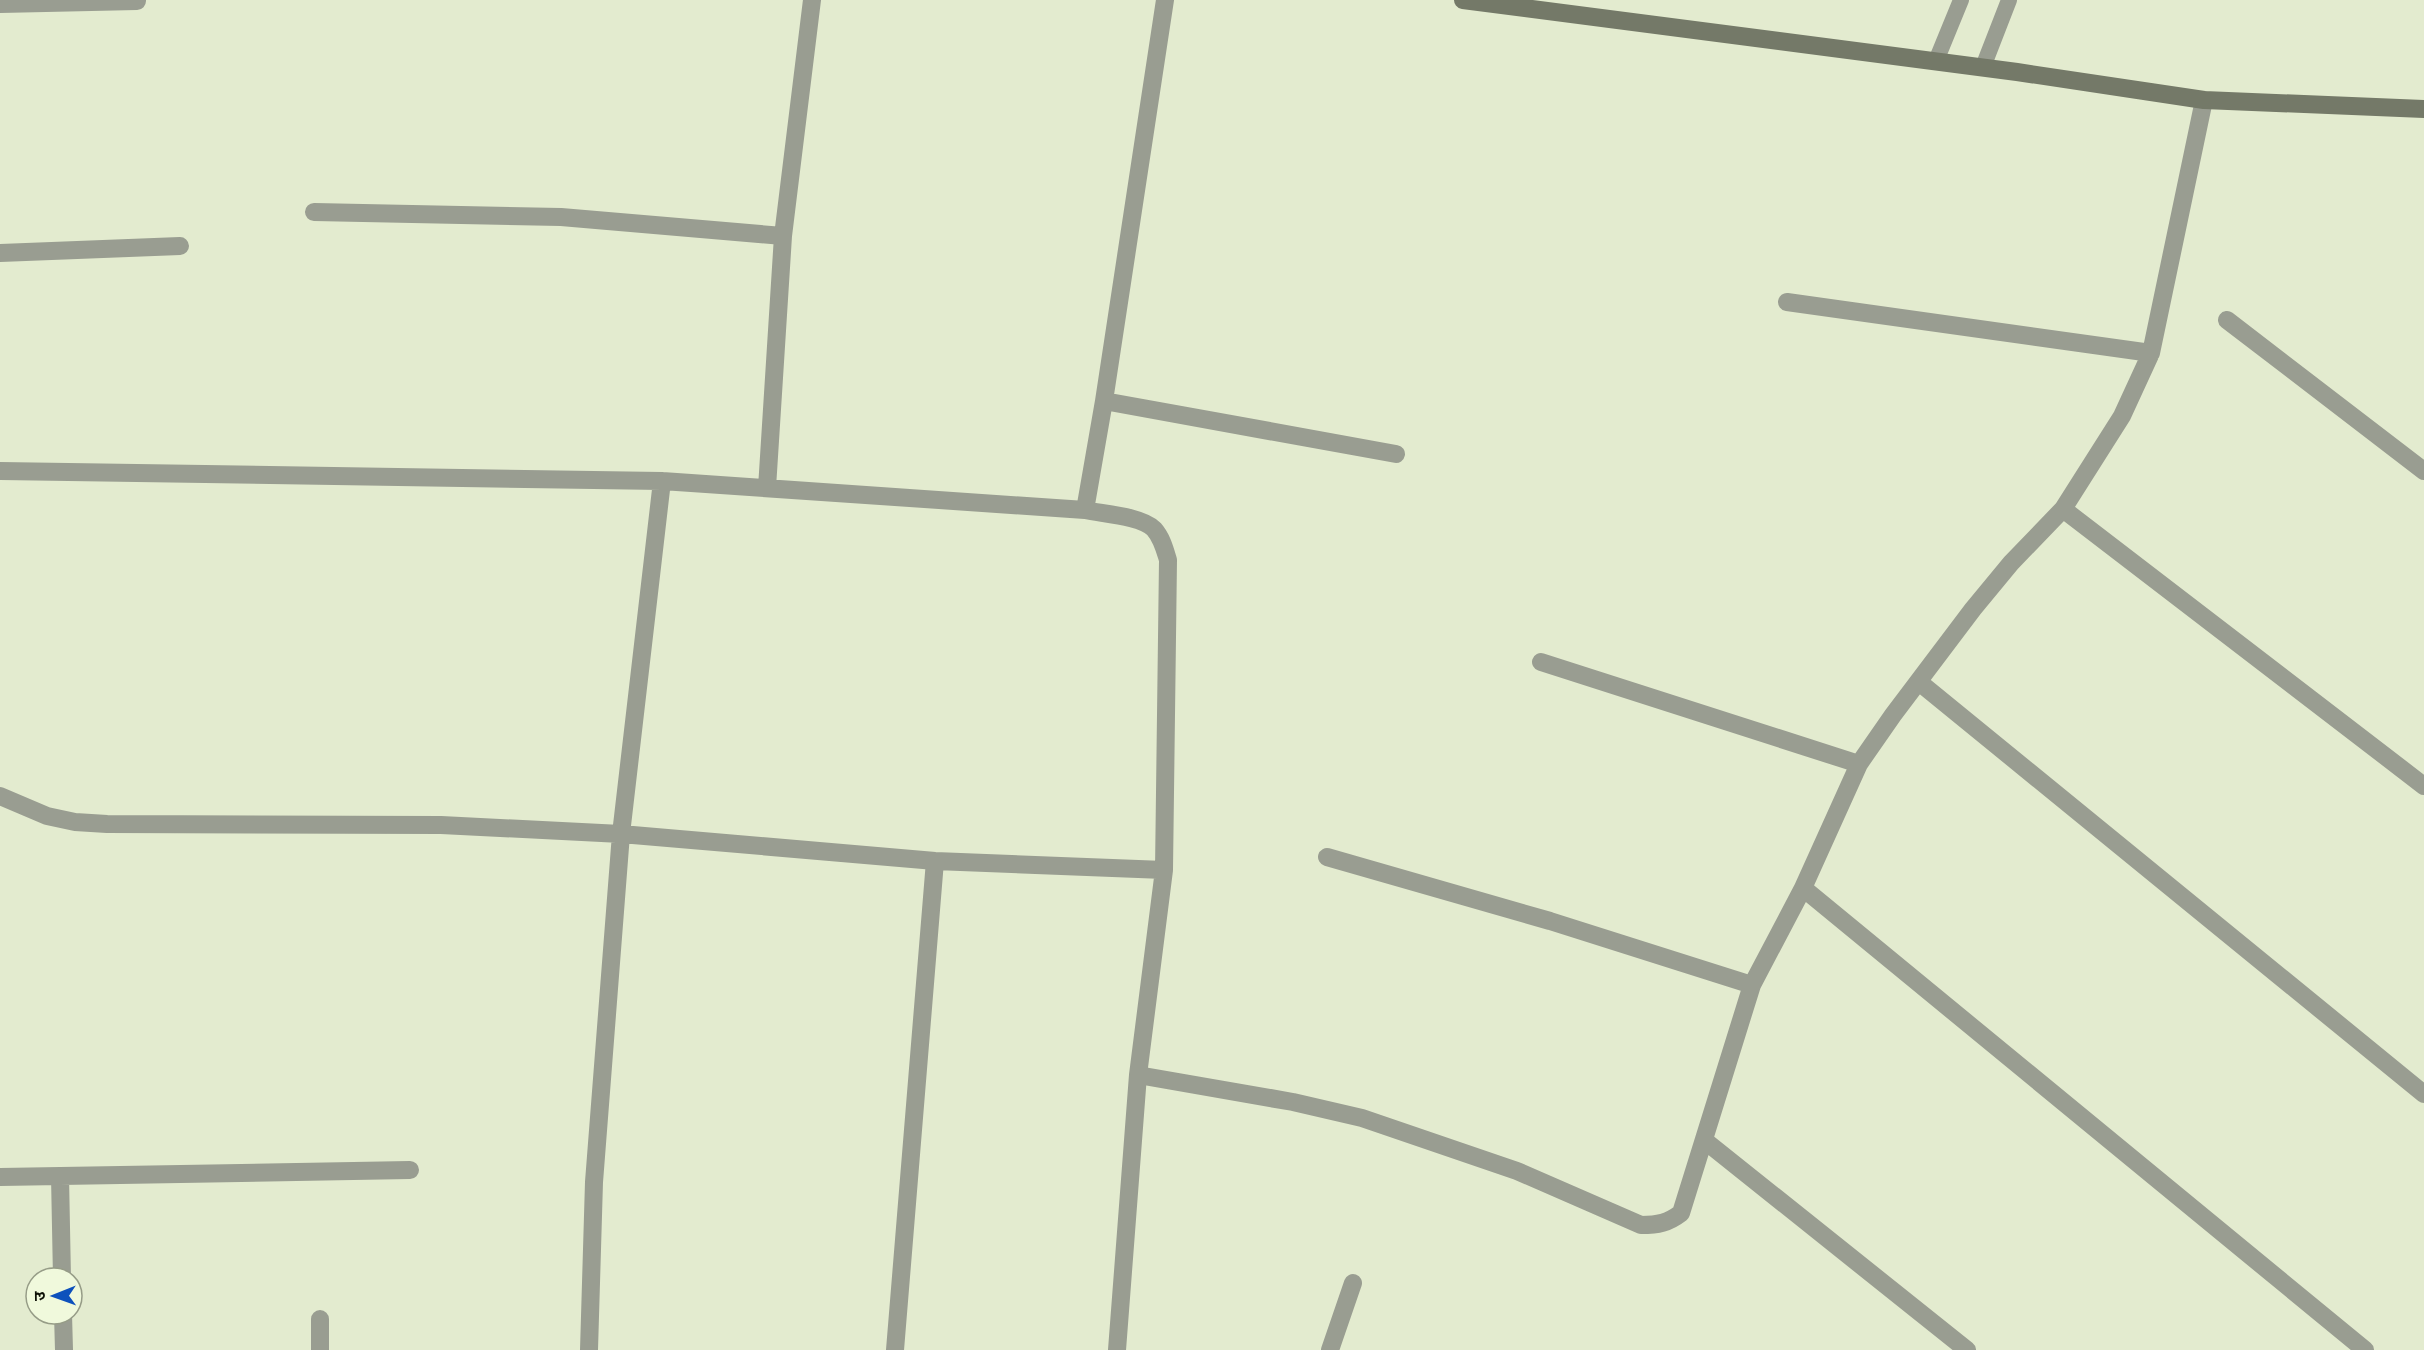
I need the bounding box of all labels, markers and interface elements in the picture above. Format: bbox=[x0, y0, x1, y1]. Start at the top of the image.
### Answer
north arrow bbox=[24, 1266, 84, 1326]
text: उ bbox=[30, 1291, 49, 1301]

